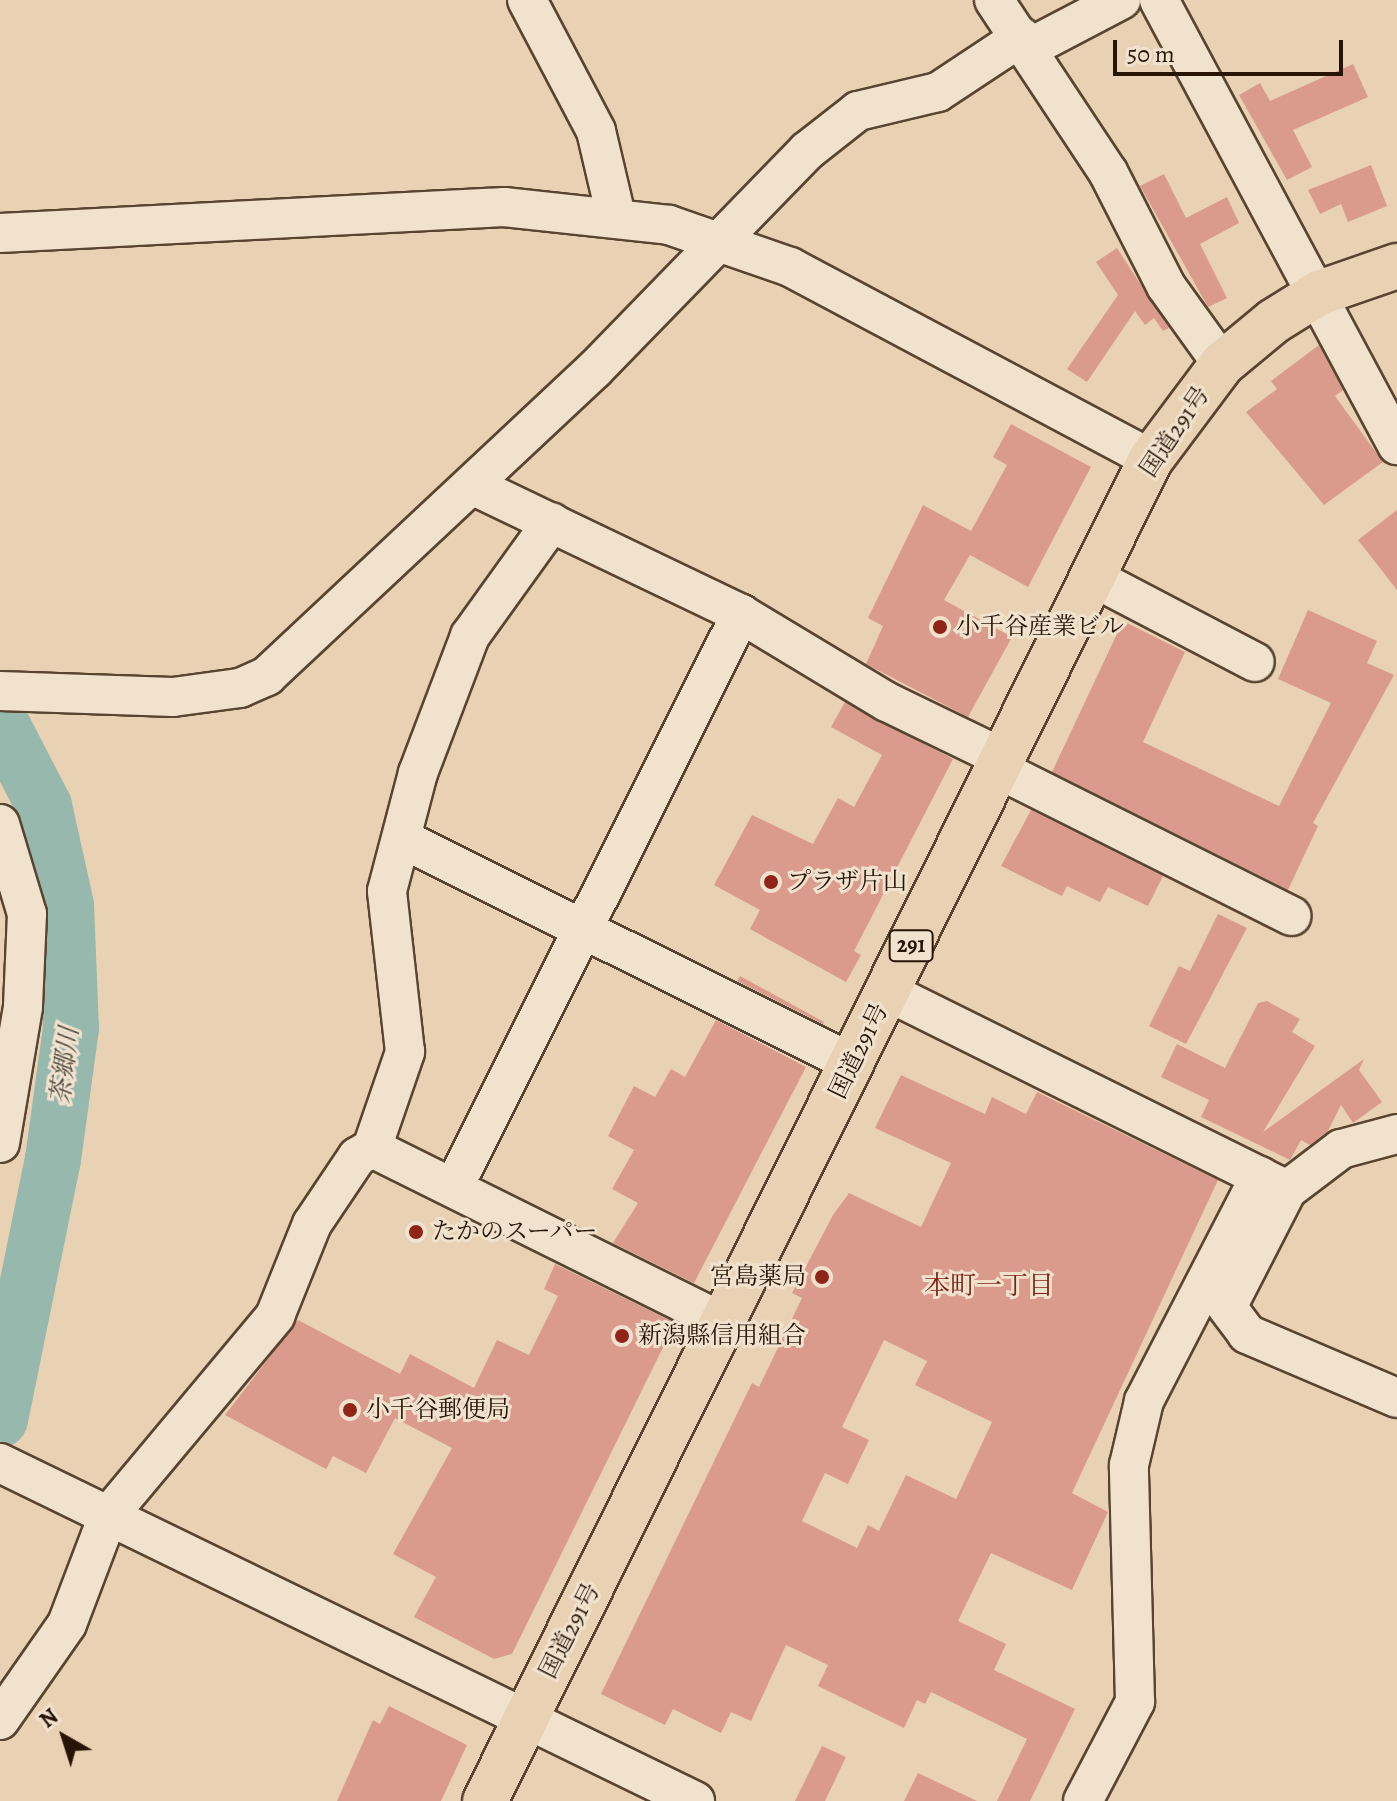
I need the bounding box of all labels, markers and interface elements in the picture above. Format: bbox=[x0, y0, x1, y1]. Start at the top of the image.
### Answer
scale bar bbox=[1117, 24, 1347, 74]
text: 50 m bbox=[1127, 38, 1175, 70]
street label: 国道291号 bbox=[1134, 381, 1216, 483]
place label: 小千谷産業ビル bbox=[956, 613, 1124, 641]
marker: 小千谷産業ビル bbox=[931, 618, 949, 636]
place label: プラザ片山 bbox=[787, 868, 907, 896]
marker: プラザ片山 bbox=[762, 873, 780, 891]
road number: 291 bbox=[887, 928, 935, 964]
street label: 国道291号 bbox=[824, 999, 894, 1103]
water label: 茶郷川 bbox=[45, 1025, 85, 1107]
place label: たかのスーパー bbox=[432, 1218, 599, 1246]
marker: たかのスーパー bbox=[407, 1223, 425, 1241]
place label: 宮島薬局 bbox=[710, 1263, 806, 1291]
marker: 宮島薬局 bbox=[813, 1268, 831, 1286]
district label: 本町一丁目 bbox=[924, 1270, 1054, 1302]
place label: 新潟縣信用組合 bbox=[638, 1322, 806, 1350]
marker: 新潟縣信用組合 bbox=[613, 1327, 631, 1345]
place label: 小千谷郵便局 bbox=[366, 1396, 510, 1424]
marker: 小千谷郵便局 bbox=[341, 1401, 359, 1419]
street label: 国道291号 bbox=[534, 1579, 606, 1683]
north arrow bbox=[24, 1697, 104, 1777]
text: N bbox=[33, 1702, 65, 1735]

